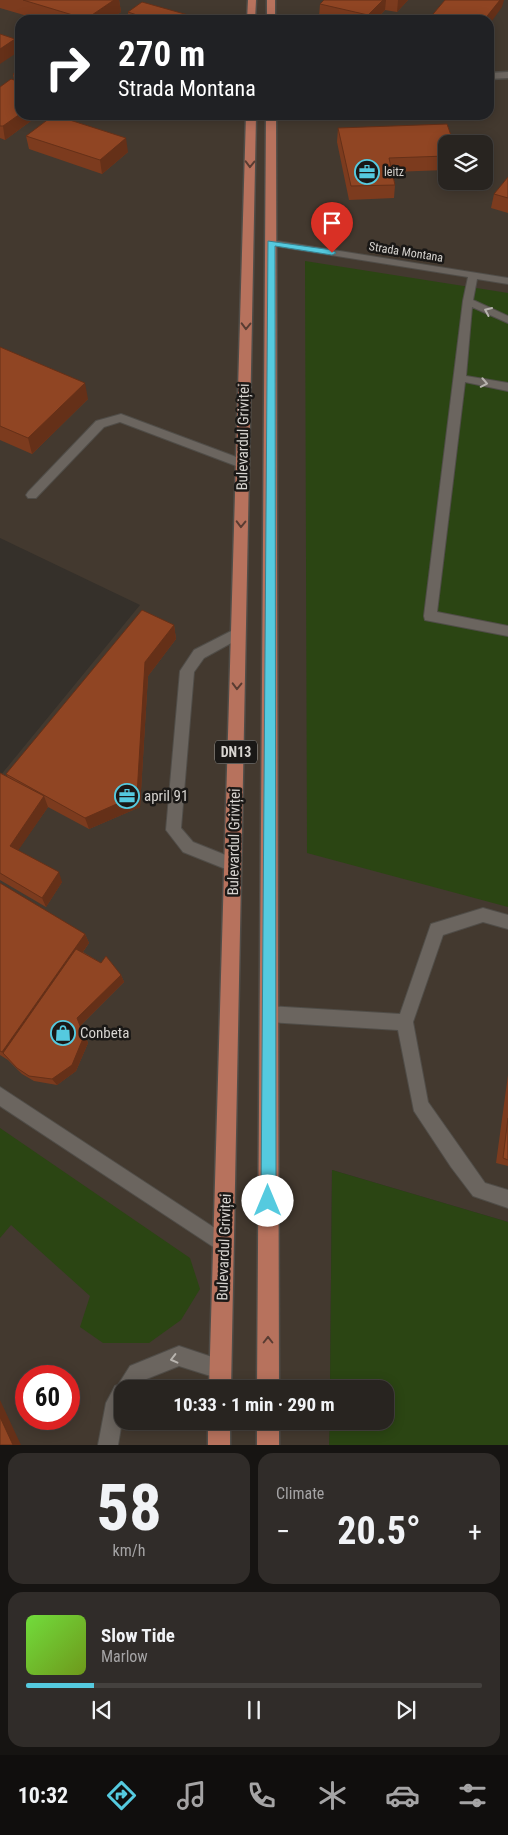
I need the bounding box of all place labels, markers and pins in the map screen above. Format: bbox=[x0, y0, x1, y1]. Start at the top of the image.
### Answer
office icon: leitz bbox=[354, 159, 380, 185]
place label: leitz bbox=[384, 165, 404, 179]
pin bbox=[311, 202, 353, 253]
office icon: april 91 bbox=[114, 783, 140, 809]
place label: april 91 bbox=[144, 787, 188, 805]
shop icon: Conbeta bbox=[50, 1020, 76, 1046]
place label: Conbeta bbox=[80, 1024, 129, 1042]

